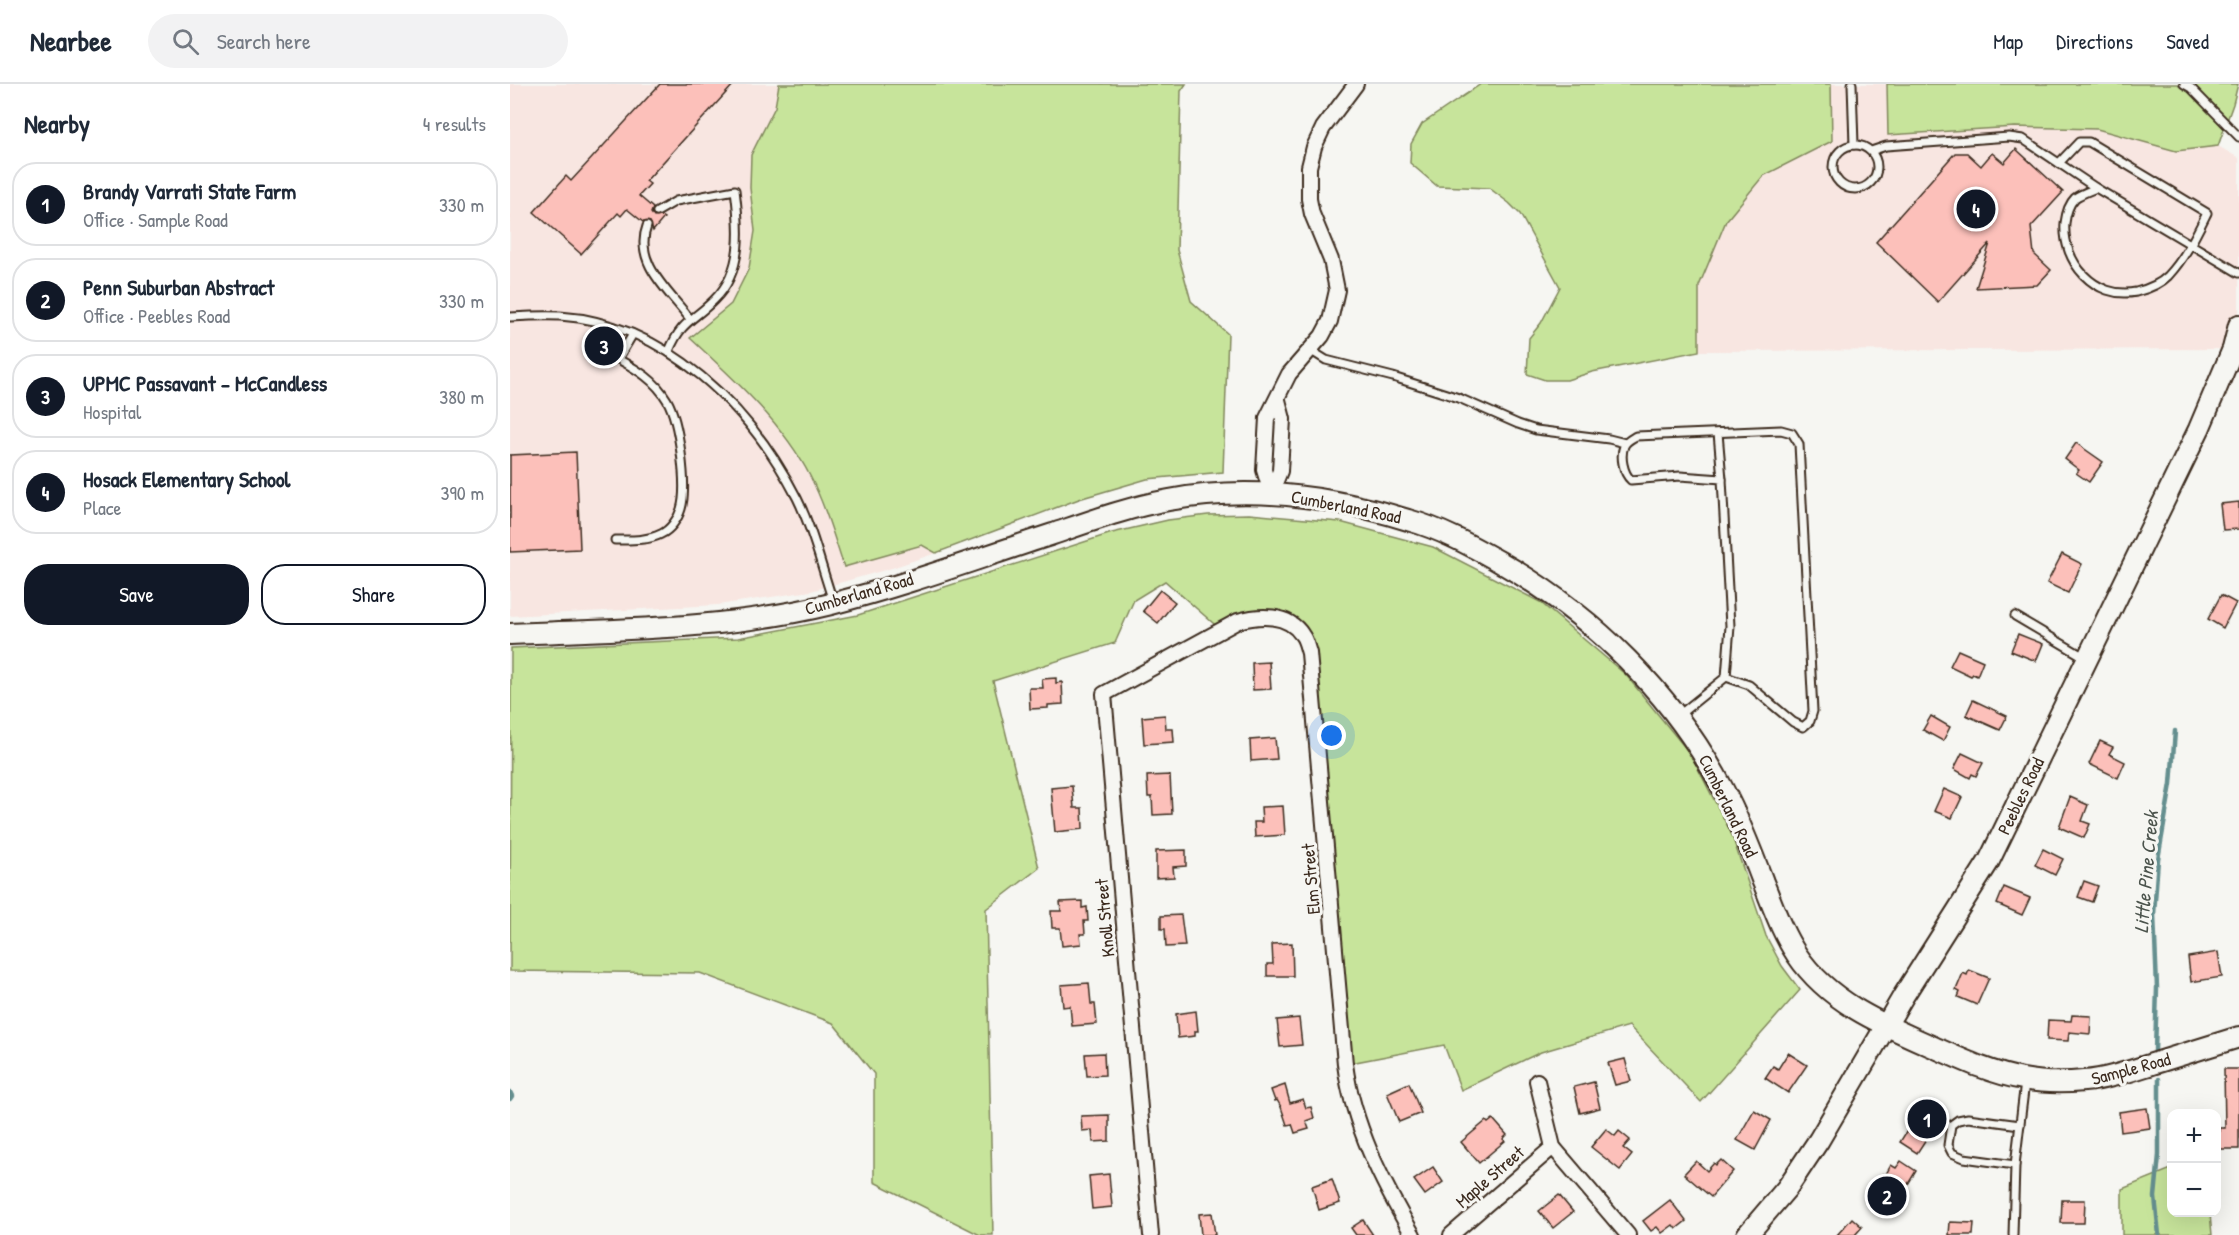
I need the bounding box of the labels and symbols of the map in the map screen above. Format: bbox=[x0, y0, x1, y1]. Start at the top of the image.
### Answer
pin: 4 bbox=[1956, 186, 1996, 232]
pin: 3 bbox=[584, 324, 623, 368]
street label: Cumberland Road bbox=[1289, 484, 1403, 529]
street label: Cumberland Road bbox=[802, 566, 916, 621]
your location bbox=[1317, 721, 1346, 750]
street label: Cumberland Road bbox=[1693, 750, 1764, 861]
street label: Peebles Road bbox=[1991, 753, 2050, 839]
water label: Little Pine Creek bbox=[2127, 808, 2164, 934]
street label: Elm Street bbox=[1295, 842, 1326, 916]
street label: Knoll Street bbox=[1089, 877, 1120, 958]
street label: Sample Road bbox=[2089, 1046, 2173, 1091]
pin: 1 bbox=[1908, 1096, 1946, 1142]
street label: Maple Street bbox=[1450, 1139, 1530, 1213]
pin: 2 bbox=[1868, 1174, 1906, 1218]

